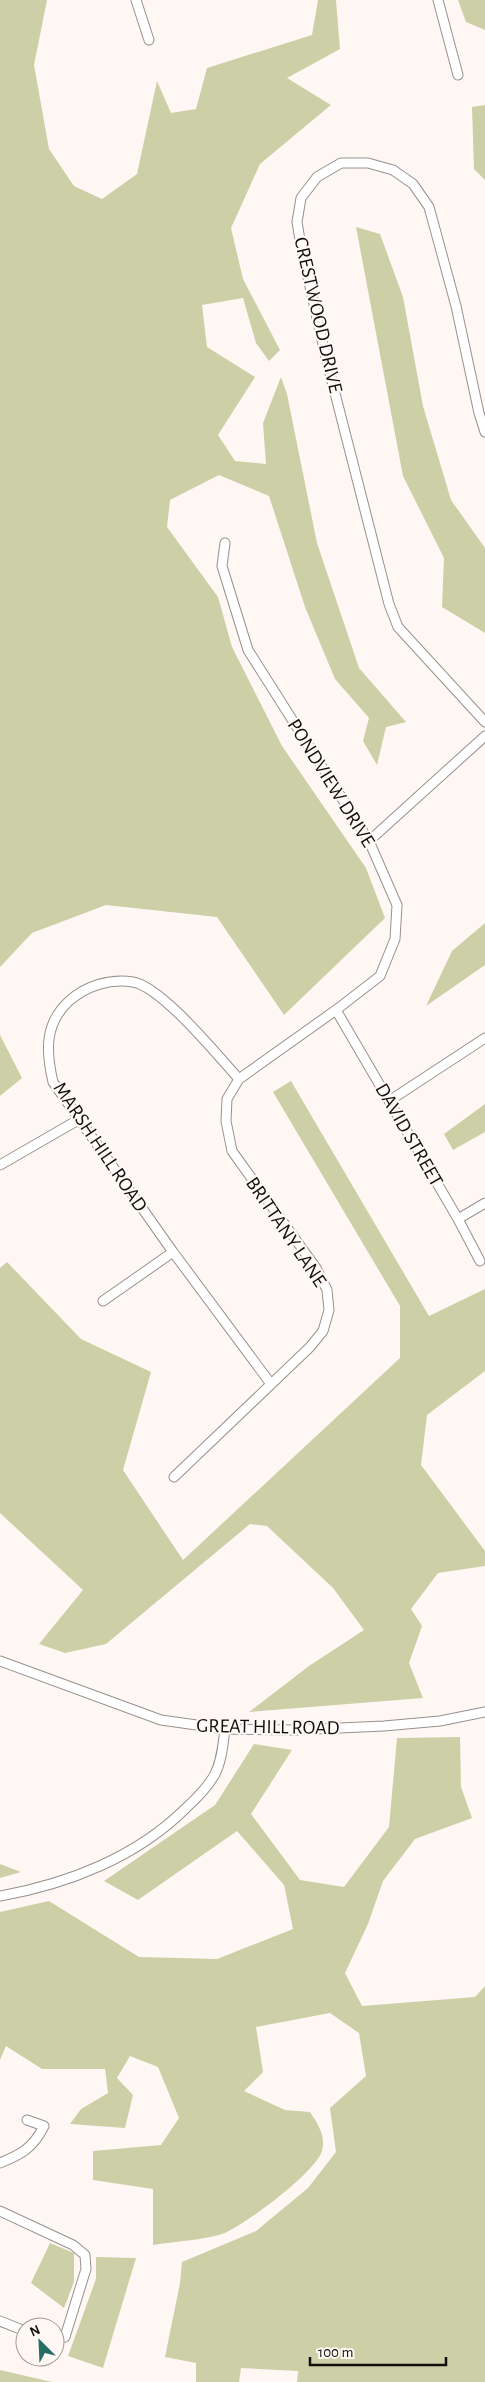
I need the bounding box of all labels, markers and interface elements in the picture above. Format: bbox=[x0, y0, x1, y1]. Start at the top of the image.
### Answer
street label: CRESTWOOD DRIVE bbox=[290, 235, 346, 395]
street label: PONDVIEW DRIVE bbox=[284, 715, 379, 851]
street label: MARSH HILL ROAD bbox=[49, 1079, 151, 1216]
street label: DAVID STREET bbox=[371, 1080, 447, 1190]
street label: BRITTANY LANE bbox=[242, 1173, 330, 1291]
street label: GREAT HILL ROAD bbox=[196, 1716, 340, 1738]
north arrow bbox=[15, 2317, 65, 2367]
text: N bbox=[28, 2323, 42, 2339]
scale bar bbox=[310, 2334, 446, 2366]
text: 100 m bbox=[318, 2345, 353, 2360]

